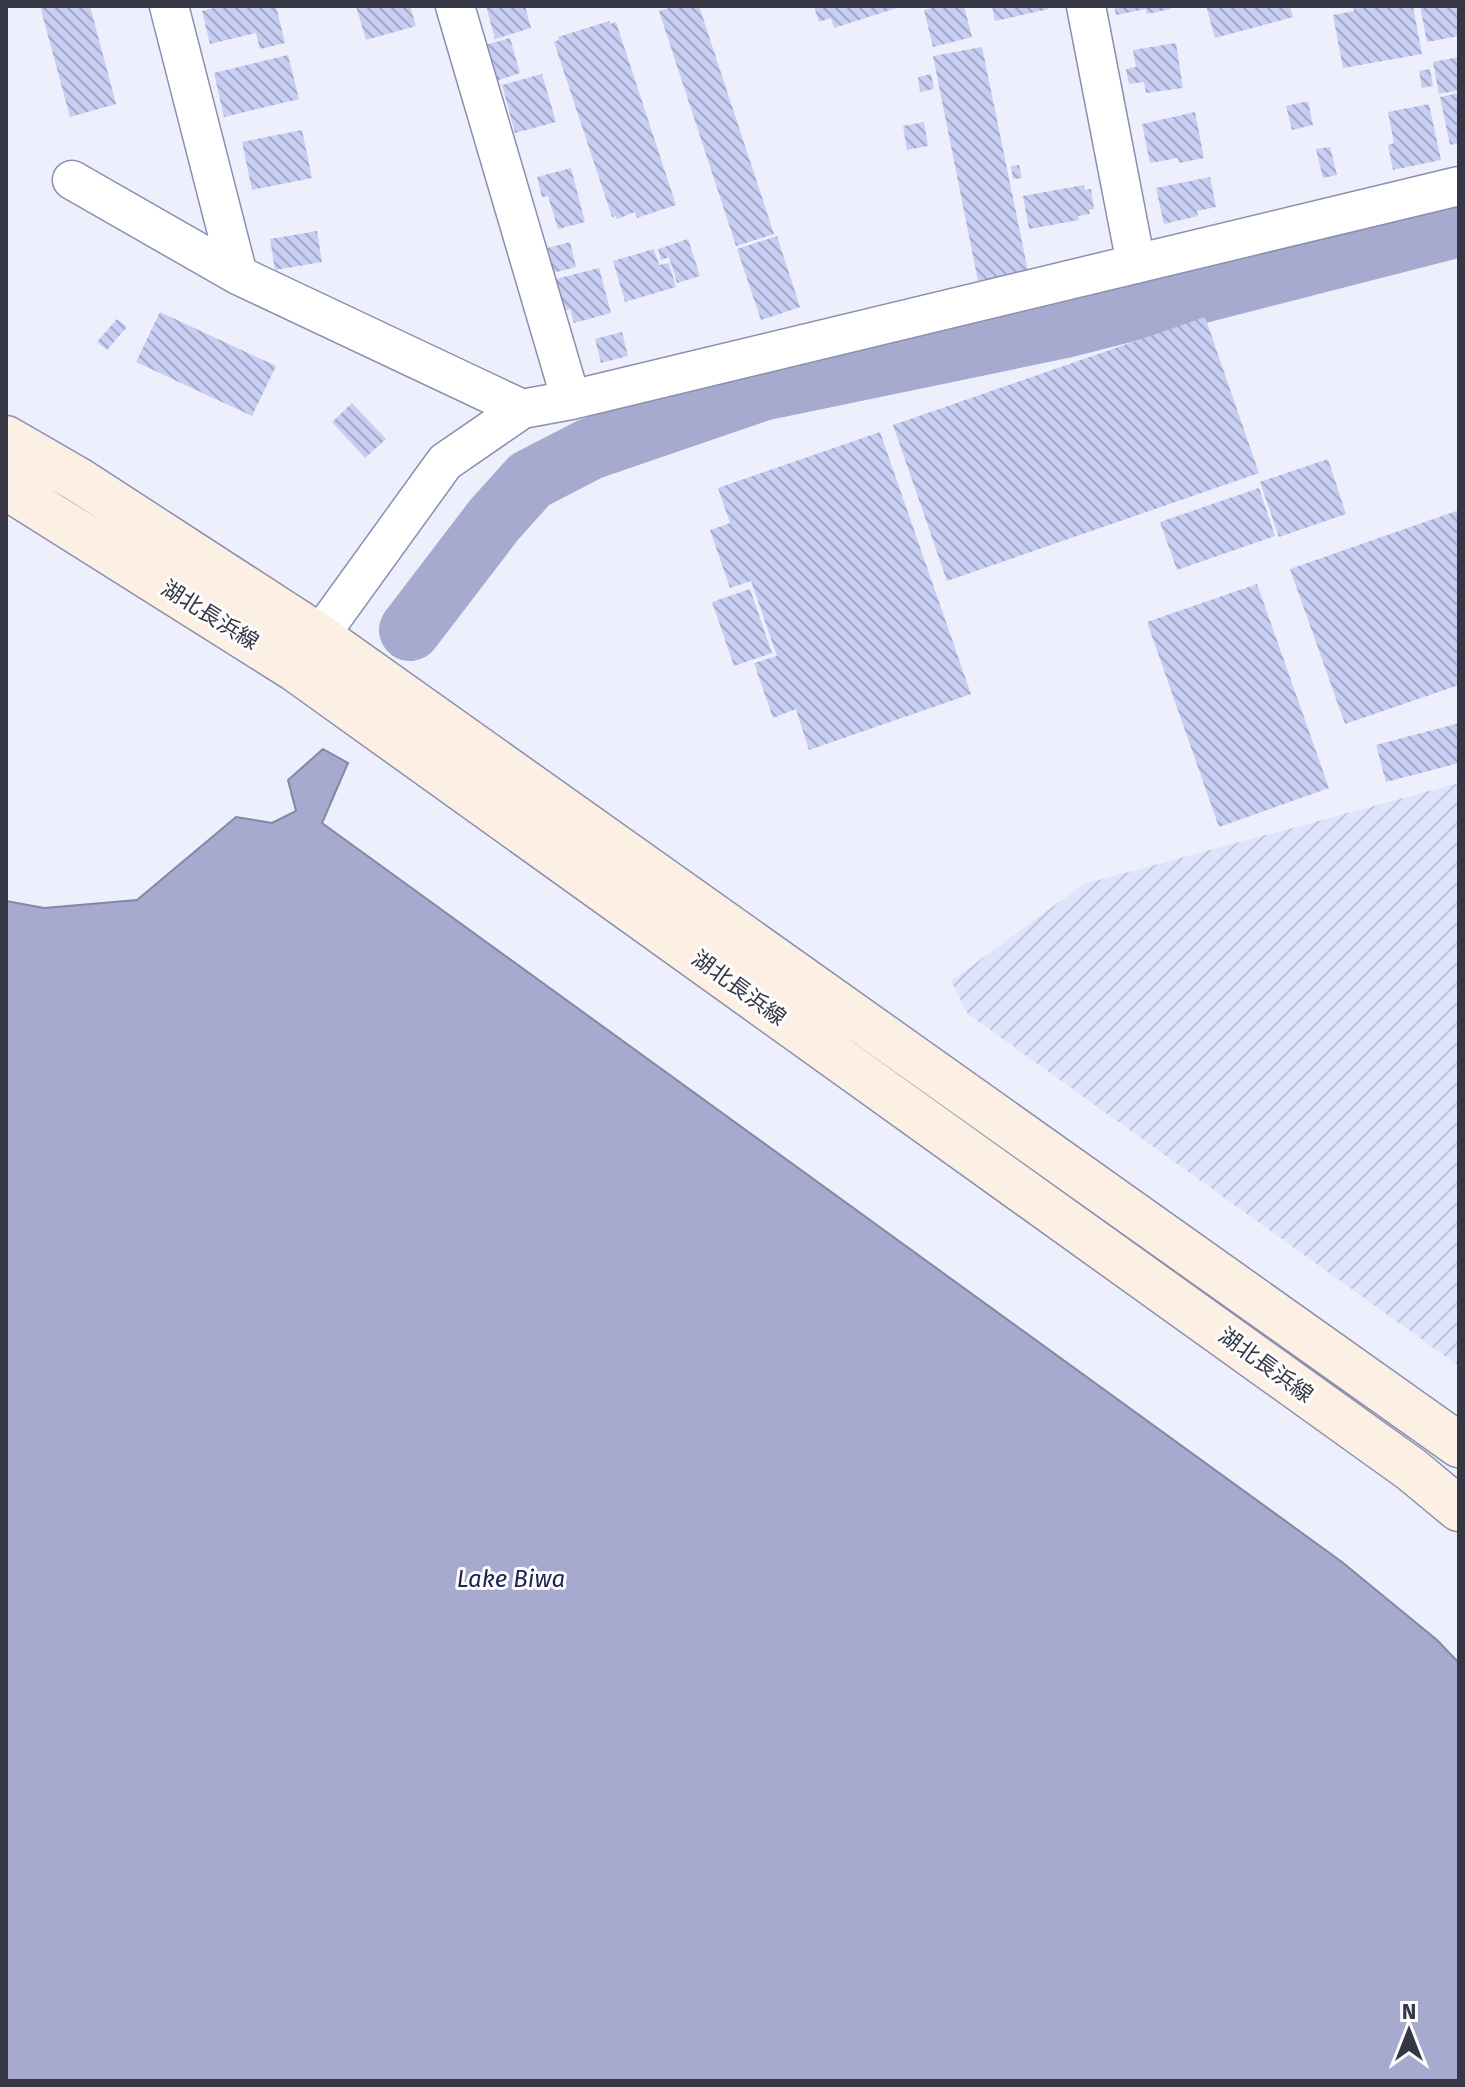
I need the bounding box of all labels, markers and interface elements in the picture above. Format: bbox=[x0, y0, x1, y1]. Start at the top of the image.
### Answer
street label: 湖北長浜線 bbox=[156, 574, 264, 656]
street label: 湖北長浜線 bbox=[687, 945, 791, 1031]
street label: 湖北長浜線 bbox=[1214, 1322, 1318, 1408]
water label: Lake Biwa bbox=[457, 1565, 565, 1593]
north arrow bbox=[1369, 1991, 1449, 2071]
text: N bbox=[1402, 1998, 1416, 2025]

